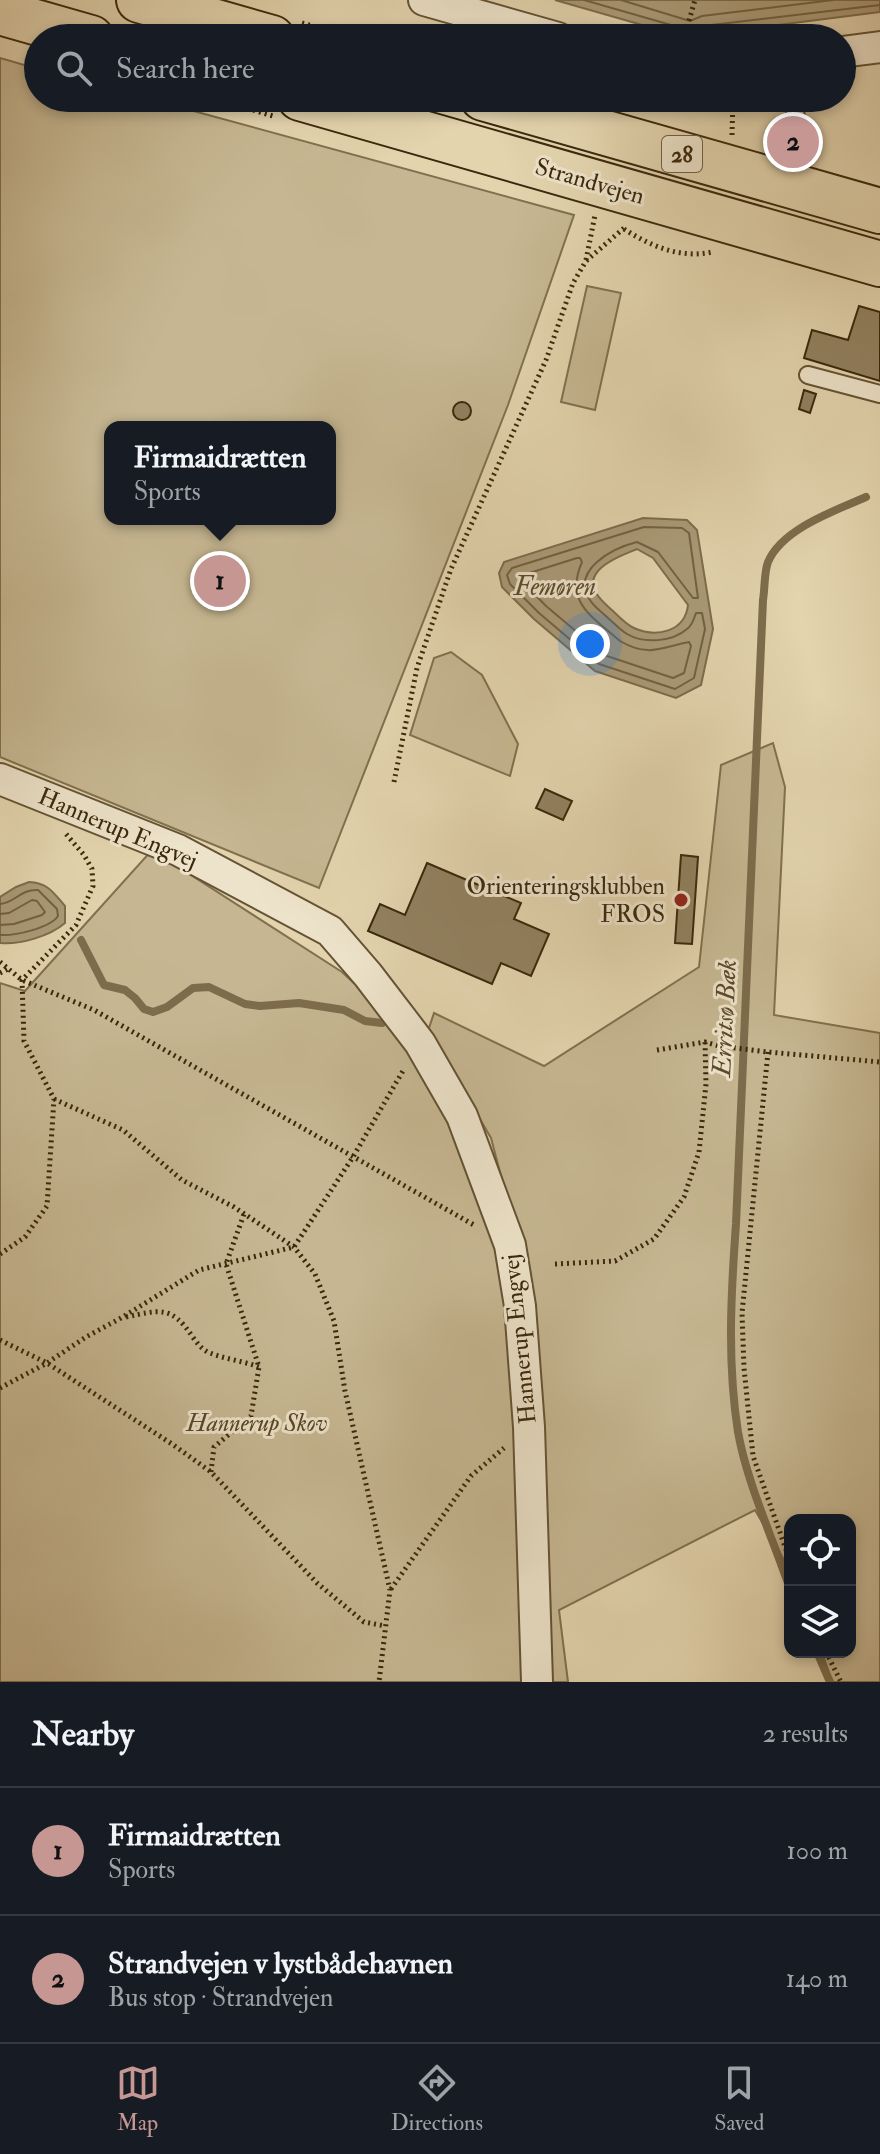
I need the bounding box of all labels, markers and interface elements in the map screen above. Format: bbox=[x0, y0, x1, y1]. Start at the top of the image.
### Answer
search box bbox=[24, 24, 856, 112]
icon: search bbox=[52, 46, 96, 90]
text: Search here bbox=[116, 50, 255, 87]
pin: 2 bbox=[767, 112, 819, 172]
road number: 28 bbox=[662, 136, 702, 172]
street label: Strandvejen bbox=[532, 151, 648, 212]
popup bbox=[104, 421, 336, 525]
text: Firmaidrætten bbox=[134, 439, 306, 476]
text: Sports bbox=[134, 476, 201, 508]
pin: 1 bbox=[194, 551, 246, 611]
water label: Femøren bbox=[512, 571, 596, 603]
your location bbox=[570, 624, 610, 664]
street label: Hannerup Engvej bbox=[33, 781, 202, 876]
place label: Orienteringsklubben FROS bbox=[467, 871, 665, 930]
marker: Orienteringsklubben FROS bbox=[672, 891, 690, 909]
water label: Erritsø Bæk bbox=[706, 959, 744, 1079]
street label: Hannerup Engvej bbox=[495, 1253, 544, 1425]
park label: Hannerup Skov bbox=[185, 1408, 328, 1439]
map controls bbox=[784, 1514, 856, 1658]
button: locate bbox=[784, 1514, 856, 1586]
button: layers bbox=[784, 1586, 856, 1658]
text: Nearby bbox=[32, 1713, 134, 1756]
text: 2 results bbox=[763, 1718, 848, 1750]
text: Firmaidrætten bbox=[108, 1817, 281, 1854]
text: 1 bbox=[53, 1835, 63, 1867]
text: 100 m bbox=[787, 1835, 848, 1867]
text: Sports bbox=[108, 1854, 175, 1886]
text: Strandvejen v lystbådehavnen bbox=[108, 1945, 453, 1982]
text: 2 bbox=[51, 1963, 65, 1995]
text: 140 m bbox=[786, 1963, 848, 1995]
text: Bus stop · Strandvejen bbox=[108, 1982, 333, 2014]
tab: Map bbox=[116, 2061, 160, 2137]
tab: Directions bbox=[391, 2061, 483, 2137]
tab: Saved bbox=[714, 2061, 764, 2137]

